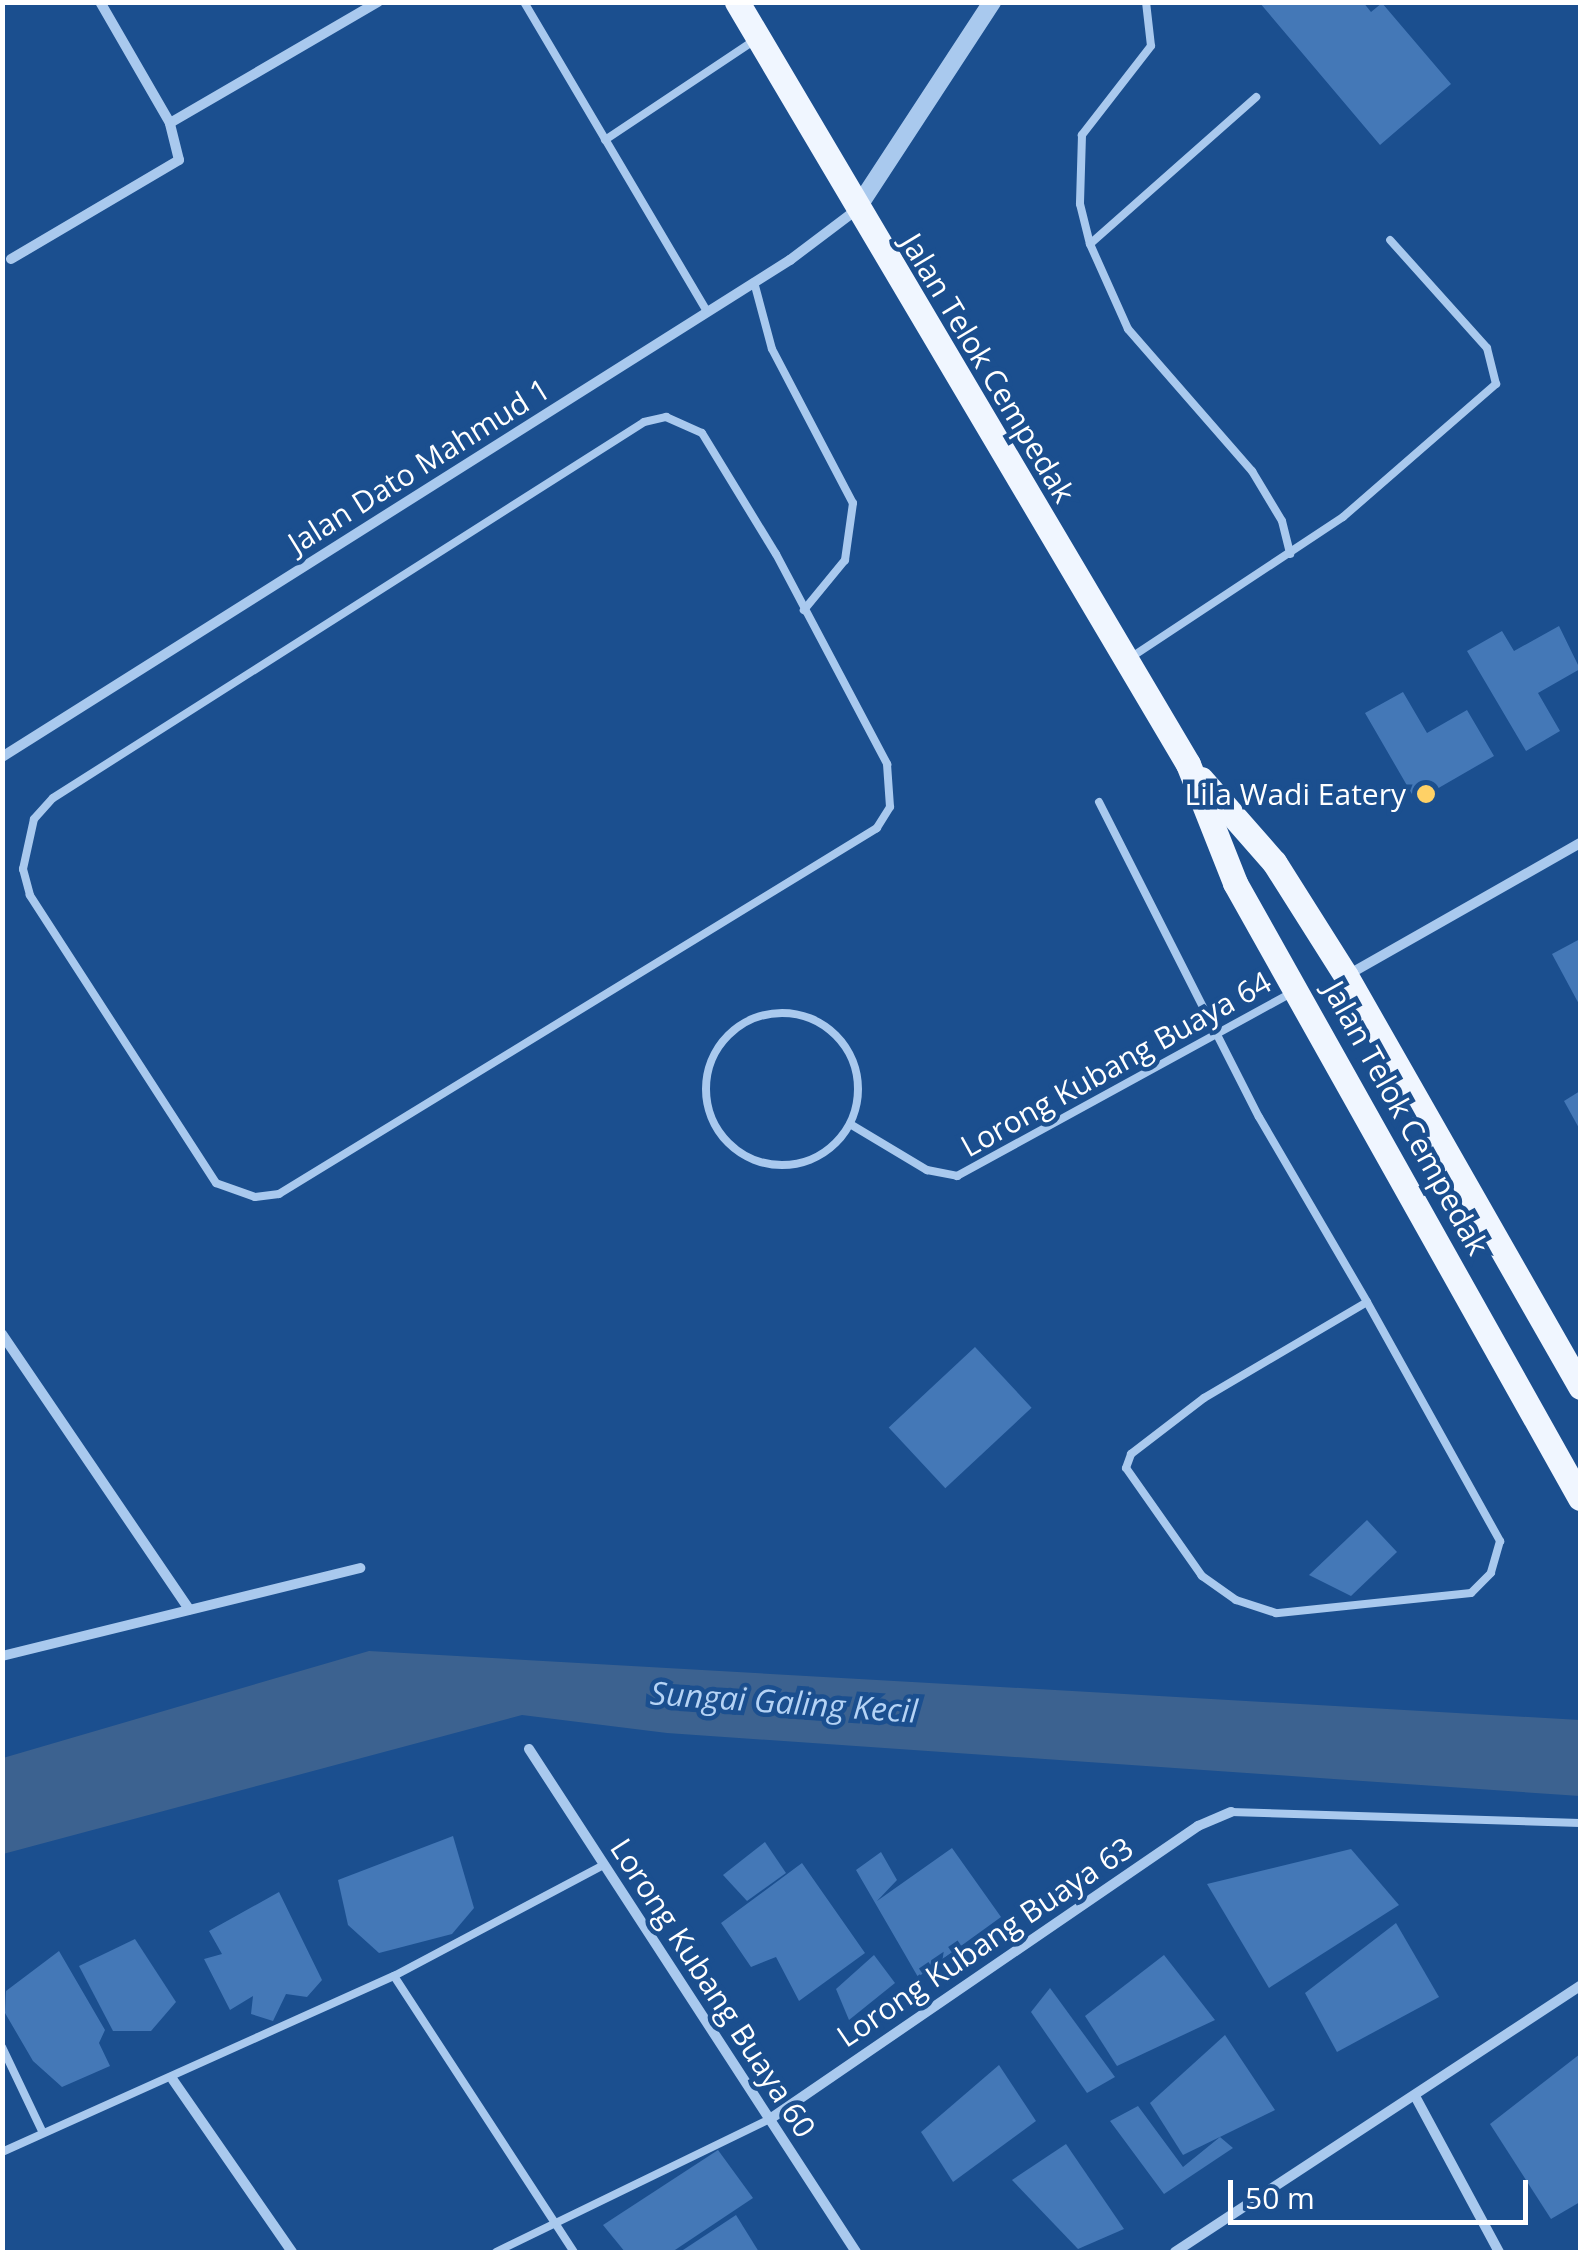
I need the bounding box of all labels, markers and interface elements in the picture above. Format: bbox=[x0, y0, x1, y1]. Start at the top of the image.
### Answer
street label: Jalan Telok Cempedak bbox=[893, 227, 1083, 509]
street label: Jalan Dato Mahmud 1 bbox=[282, 371, 556, 561]
place label: Lila Wadi Eatery bbox=[1184, 776, 1406, 812]
marker: Lila Wadi Eatery bbox=[1415, 783, 1437, 805]
street label: Lorong Kubang Buaya 64 bbox=[955, 964, 1277, 1164]
street label: Jalan Telok Cempedak bbox=[1316, 975, 1496, 1261]
water label: Sungai Galing Kecil bbox=[649, 1674, 919, 1730]
street label: Lorong Kubang Buaya 63 bbox=[830, 1829, 1140, 2055]
street label: Lorong Kubang Buaya 60 bbox=[603, 1832, 823, 2144]
scale bar bbox=[1233, 2160, 1533, 2222]
text: 50 m bbox=[1245, 2177, 1315, 2218]

